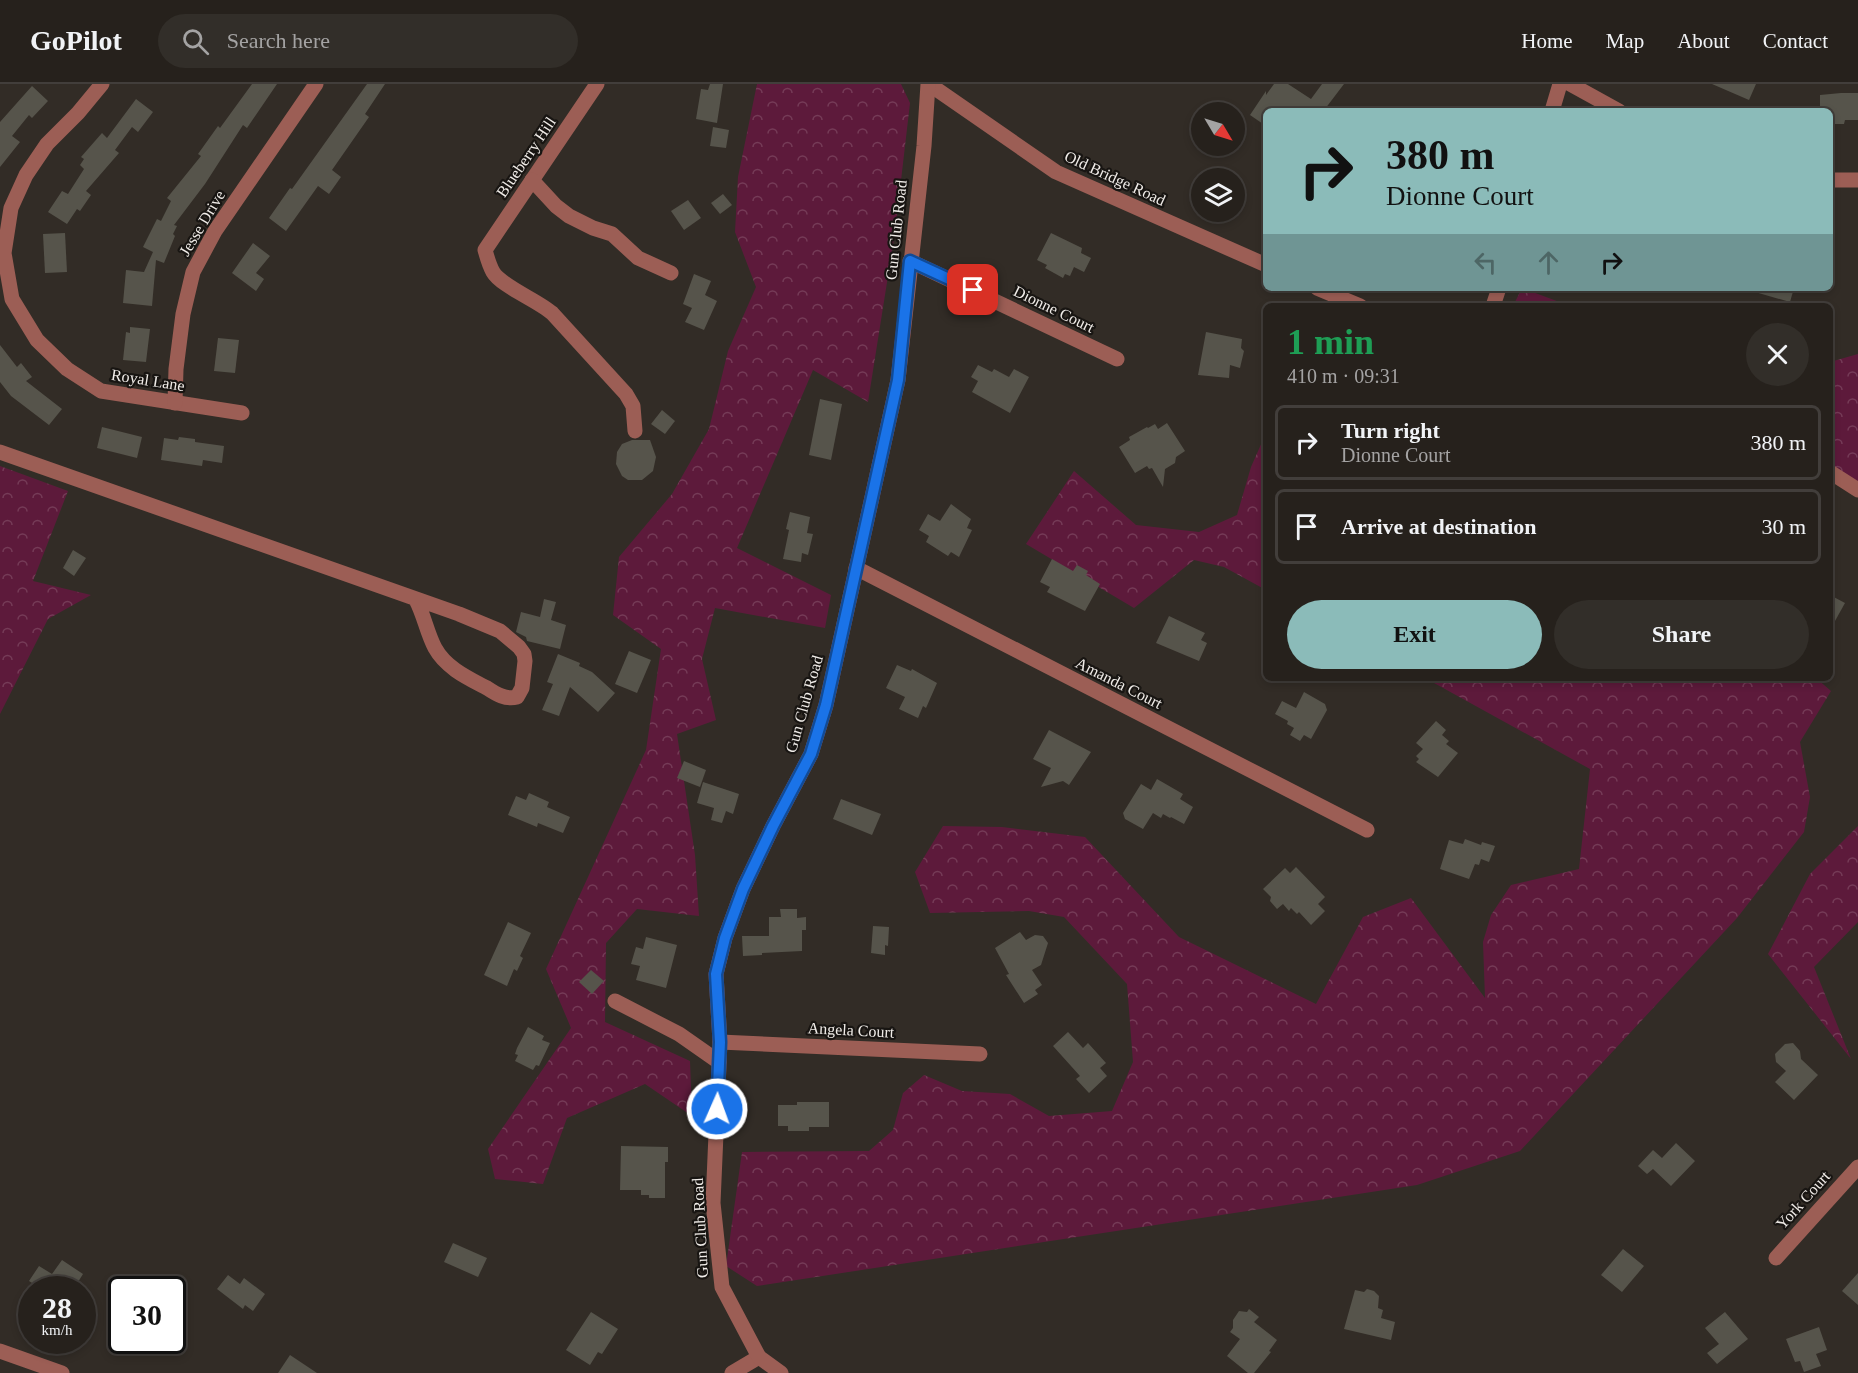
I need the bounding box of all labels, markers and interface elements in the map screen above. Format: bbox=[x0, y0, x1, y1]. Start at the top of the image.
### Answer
search box bbox=[158, 14, 578, 68]
text: GoPilot bbox=[30, 25, 122, 56]
icon: search bbox=[179, 25, 212, 58]
text: Search here bbox=[227, 28, 330, 53]
text: Home bbox=[1521, 29, 1573, 53]
text: Map bbox=[1606, 29, 1644, 53]
text: About bbox=[1677, 29, 1730, 53]
text: Contact bbox=[1763, 29, 1828, 53]
north arrow bbox=[1191, 102, 1245, 156]
map controls bbox=[1191, 102, 1245, 222]
street label: Blueberry Hill bbox=[493, 113, 560, 201]
icon: right bbox=[1287, 132, 1365, 210]
text: 380 m bbox=[1386, 132, 1495, 178]
street label: Old Bridge Road bbox=[1061, 147, 1168, 210]
button: layers bbox=[1191, 168, 1245, 222]
street label: Gun Club Road bbox=[882, 179, 910, 281]
text: Dionne Court bbox=[1386, 181, 1534, 211]
street label: Jesse Drive bbox=[176, 187, 228, 259]
icon: left bbox=[1469, 246, 1502, 279]
icon: ahead bbox=[1532, 246, 1565, 279]
icon: right bbox=[1595, 246, 1628, 279]
pin bbox=[947, 264, 998, 315]
icon: arrive bbox=[956, 273, 989, 306]
street label: Dionne Court bbox=[1011, 282, 1098, 336]
text: 1 min bbox=[1287, 322, 1374, 362]
button: close bbox=[1746, 323, 1809, 386]
text: 410 m · 09:31 bbox=[1287, 365, 1400, 387]
street label: Royal Lane bbox=[110, 366, 186, 395]
text: Turn right bbox=[1341, 418, 1440, 443]
icon: right bbox=[1290, 426, 1323, 459]
text: 380 m bbox=[1750, 430, 1806, 455]
text: Dionne Court bbox=[1341, 444, 1450, 466]
icon: arrive bbox=[1290, 510, 1323, 543]
text: Arrive at destination bbox=[1341, 514, 1537, 539]
text: 30 m bbox=[1761, 514, 1806, 539]
button: Exit bbox=[1287, 600, 1542, 669]
button: Share bbox=[1554, 600, 1809, 669]
street label: Gun Club Road bbox=[782, 653, 826, 755]
street label: Amanda Court bbox=[1073, 654, 1166, 712]
street label: Angela Court bbox=[807, 1019, 895, 1042]
position arrow bbox=[685, 1077, 749, 1141]
street label: York Court bbox=[1773, 1167, 1834, 1232]
street label: Gun Club Road bbox=[689, 1177, 711, 1279]
speed limit sign: 30 bbox=[108, 1276, 186, 1354]
text: 28 bbox=[42, 1291, 72, 1324]
text: km/h bbox=[42, 1322, 72, 1338]

